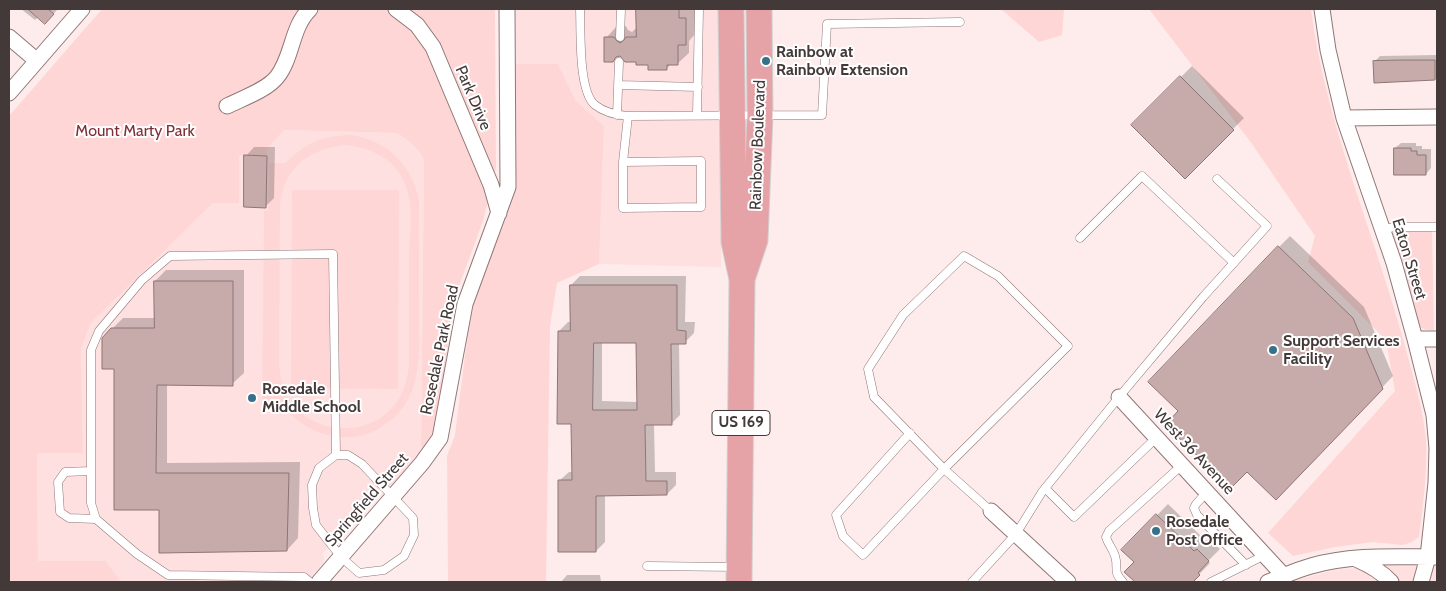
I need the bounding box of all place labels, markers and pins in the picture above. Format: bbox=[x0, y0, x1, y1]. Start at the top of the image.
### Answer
place label: Rainbow at Rainbow Extension bbox=[776, 42, 908, 80]
marker: Rainbow at Rainbow Extension bbox=[760, 55, 772, 67]
place label: Support Services Facility bbox=[1283, 331, 1400, 369]
marker: Support Services Facility bbox=[1267, 344, 1279, 356]
place label: Rosedale Middle School bbox=[262, 379, 361, 417]
marker: Rosedale Middle School bbox=[246, 392, 258, 404]
place label: Rosedale Post Office bbox=[1166, 512, 1243, 550]
marker: Rosedale Post Office bbox=[1150, 525, 1162, 537]

